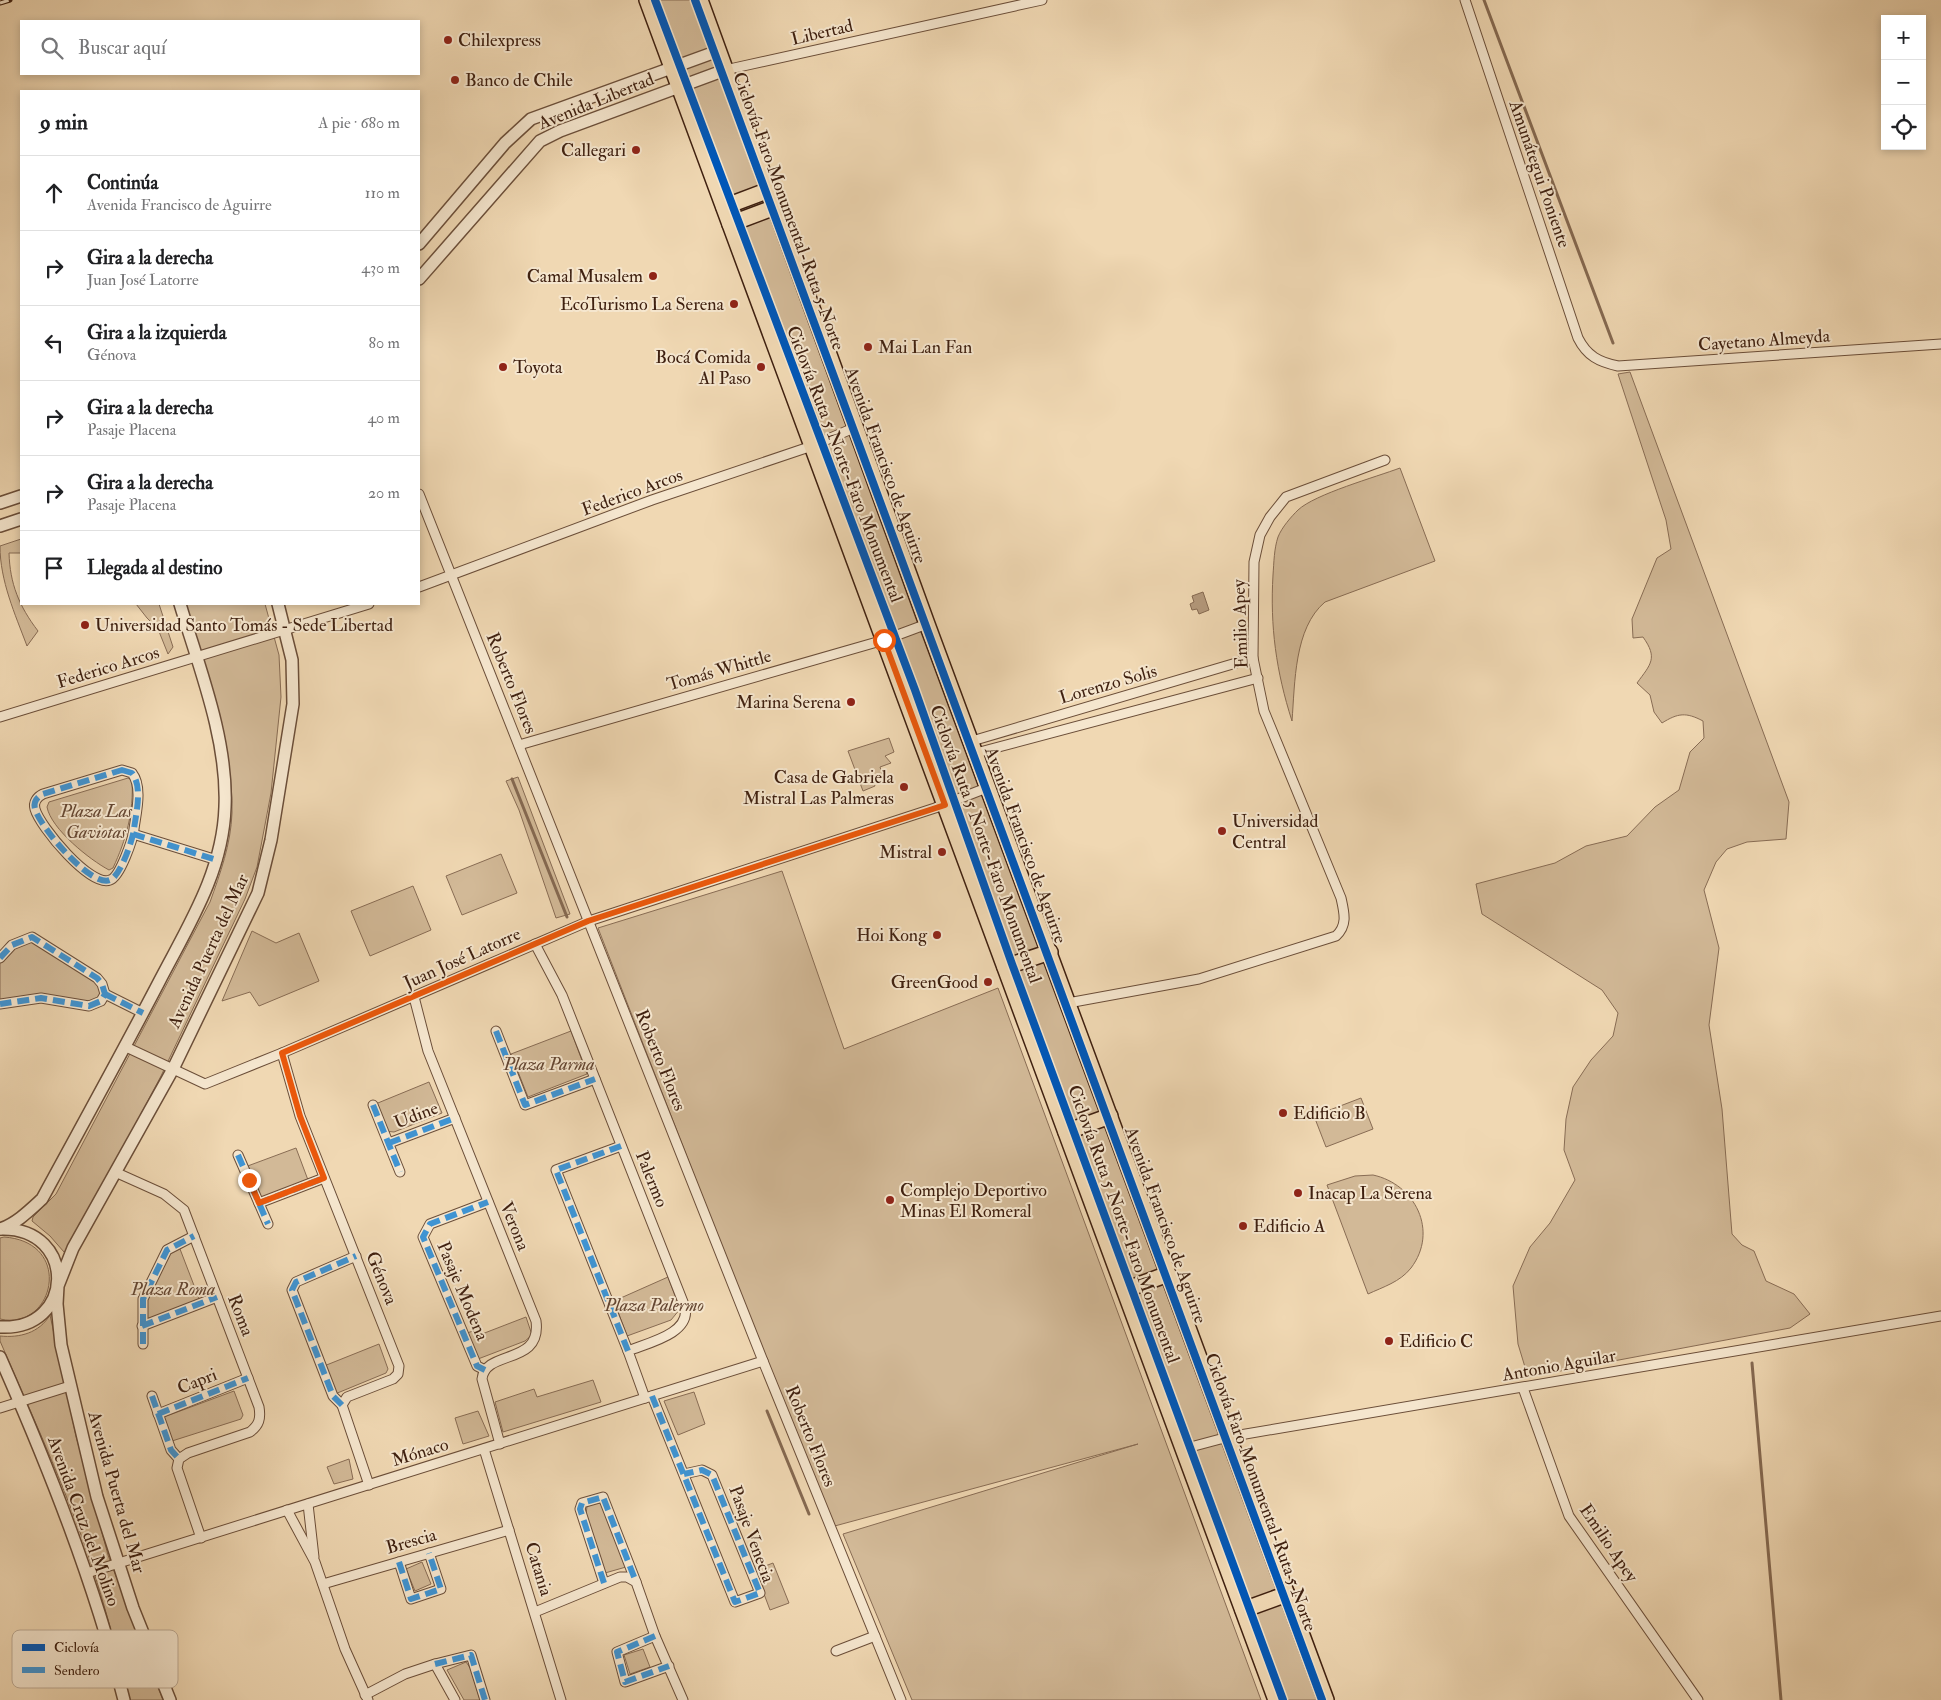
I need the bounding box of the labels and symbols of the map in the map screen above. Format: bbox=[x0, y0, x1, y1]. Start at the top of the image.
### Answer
street label: Libertad bbox=[789, 14, 855, 51]
place label: Chilexpress bbox=[458, 29, 541, 52]
marker: Chilexpress bbox=[442, 34, 454, 46]
street label: Avenida Libertad bbox=[534, 68, 658, 136]
place label: Banco de Chile bbox=[465, 69, 573, 92]
street label: Ciclovía Faro Monumental-Ruta 5 Norte bbox=[727, 69, 850, 354]
marker: Banco de Chile bbox=[449, 74, 461, 86]
street label: Amunátegui Poniente bbox=[1503, 97, 1576, 251]
place label: Callegari bbox=[561, 139, 626, 162]
marker: Callegari bbox=[630, 144, 642, 156]
place label: Camal Musalem bbox=[527, 265, 643, 288]
marker: Camal Musalem bbox=[647, 270, 659, 282]
place label: EcoTurismo La Serena bbox=[560, 293, 725, 316]
marker: EcoTurismo La Serena bbox=[728, 298, 740, 310]
street label: Ciclovía Ruta 5 Norte-Faro Monumental bbox=[781, 323, 908, 606]
street label: Cayetano Almeyda bbox=[1697, 324, 1831, 357]
place label: Mai Lan Fan bbox=[878, 336, 972, 359]
marker: Mai Lan Fan bbox=[862, 341, 874, 353]
place label: Bocá Comida Al Paso bbox=[655, 346, 752, 390]
place label: Toyota bbox=[513, 356, 563, 379]
marker: Toyota bbox=[497, 361, 509, 373]
marker: Bocá Comida Al Paso bbox=[755, 361, 767, 373]
street label: Avenida Francisco de Aguirre bbox=[839, 363, 932, 567]
street label: Federico Arcos bbox=[578, 464, 686, 521]
street label: Emilio Apey bbox=[1227, 578, 1254, 669]
place label: Universidad Santo Tomás - Sede Libertad bbox=[95, 614, 393, 637]
marker: Universidad Santo Tomás - Sede Libertad bbox=[79, 619, 91, 631]
street label: Roberto Flores bbox=[481, 629, 542, 737]
route start bbox=[873, 629, 896, 652]
street label: Federico Arcos bbox=[54, 641, 162, 694]
street label: Tomás Whittle bbox=[664, 644, 774, 696]
street label: Lorenzo Solis bbox=[1057, 660, 1160, 709]
place label: Marina Serena bbox=[736, 691, 842, 714]
marker: Marina Serena bbox=[845, 696, 857, 708]
street label: Ciclovía Ruta 5 Norte-Faro Monumental bbox=[924, 702, 1047, 987]
street label: Avenida Francisco de Aguirre bbox=[979, 743, 1072, 947]
place label: Casa de Gabriela Mistral Las Palmeras bbox=[743, 766, 895, 810]
marker: Casa de Gabriela Mistral Las Palmeras bbox=[898, 781, 910, 793]
park label: Plaza Las Gaviotas bbox=[59, 800, 133, 844]
place label: Universidad Central bbox=[1232, 810, 1319, 854]
marker: Universidad Central bbox=[1216, 825, 1228, 837]
place label: Mistral bbox=[879, 841, 932, 864]
marker: Mistral bbox=[936, 846, 948, 858]
street label: Avenida Puerta del Mar bbox=[162, 870, 254, 1033]
street label: Juan José Latorre bbox=[399, 922, 525, 995]
place label: Hoi Kong bbox=[856, 924, 928, 947]
marker: Hoi Kong bbox=[931, 929, 943, 941]
place label: GreenGood bbox=[891, 971, 978, 994]
marker: GreenGood bbox=[982, 976, 994, 988]
street label: Roberto Flores bbox=[630, 1006, 691, 1114]
park label: Plaza Parma bbox=[502, 1053, 595, 1076]
street label: Ciclovía Ruta 5 Norte-Faro Monumental bbox=[1062, 1082, 1185, 1367]
street label: Udine bbox=[391, 1096, 442, 1134]
place label: Edificio B bbox=[1293, 1102, 1366, 1125]
marker: Edificio B bbox=[1277, 1107, 1289, 1119]
street label: Avenida Francisco de Aguirre bbox=[1119, 1123, 1212, 1327]
street label: Palermo bbox=[630, 1148, 673, 1211]
route end bbox=[238, 1169, 261, 1192]
place label: Complejo Deportivo Minas El Romeral bbox=[900, 1179, 1047, 1223]
place label: Inacap La Serena bbox=[1308, 1182, 1433, 1205]
marker: Inacap La Serena bbox=[1292, 1187, 1304, 1199]
marker: Complejo Deportivo Minas El Romeral bbox=[884, 1194, 896, 1206]
street label: Verona bbox=[494, 1198, 535, 1255]
place label: Edificio A bbox=[1253, 1215, 1326, 1238]
marker: Edificio A bbox=[1237, 1220, 1249, 1232]
street label: Pasaje Modena bbox=[431, 1238, 494, 1345]
street label: Génova bbox=[360, 1248, 403, 1309]
park label: Plaza Roma bbox=[130, 1278, 215, 1301]
street label: Roma bbox=[222, 1291, 259, 1340]
park label: Plaza Palermo bbox=[603, 1294, 704, 1317]
place label: Edificio C bbox=[1399, 1330, 1473, 1353]
marker: Edificio C bbox=[1383, 1335, 1395, 1347]
street label: Antonio Aguilar bbox=[1500, 1344, 1618, 1387]
street label: Ciclovía Faro Monumental-Ruta 5 Norte bbox=[1199, 1350, 1322, 1635]
street label: Capri bbox=[174, 1363, 221, 1400]
street label: Roberto Flores bbox=[780, 1382, 841, 1490]
street label: Avenida Puerta del Mar bbox=[82, 1408, 151, 1576]
street label: Avenida Cruz del Molino bbox=[42, 1432, 125, 1610]
street label: Mónaco bbox=[389, 1433, 452, 1472]
street label: Pasaje Venecia bbox=[723, 1483, 780, 1586]
street label: Emilio Apey bbox=[1574, 1500, 1644, 1588]
street label: Brescia bbox=[383, 1523, 440, 1560]
street label: Catania bbox=[519, 1539, 558, 1599]
legend bbox=[12, 1630, 178, 1688]
text: Ciclovía bbox=[54, 1639, 99, 1656]
text: Sendero bbox=[54, 1662, 100, 1679]

